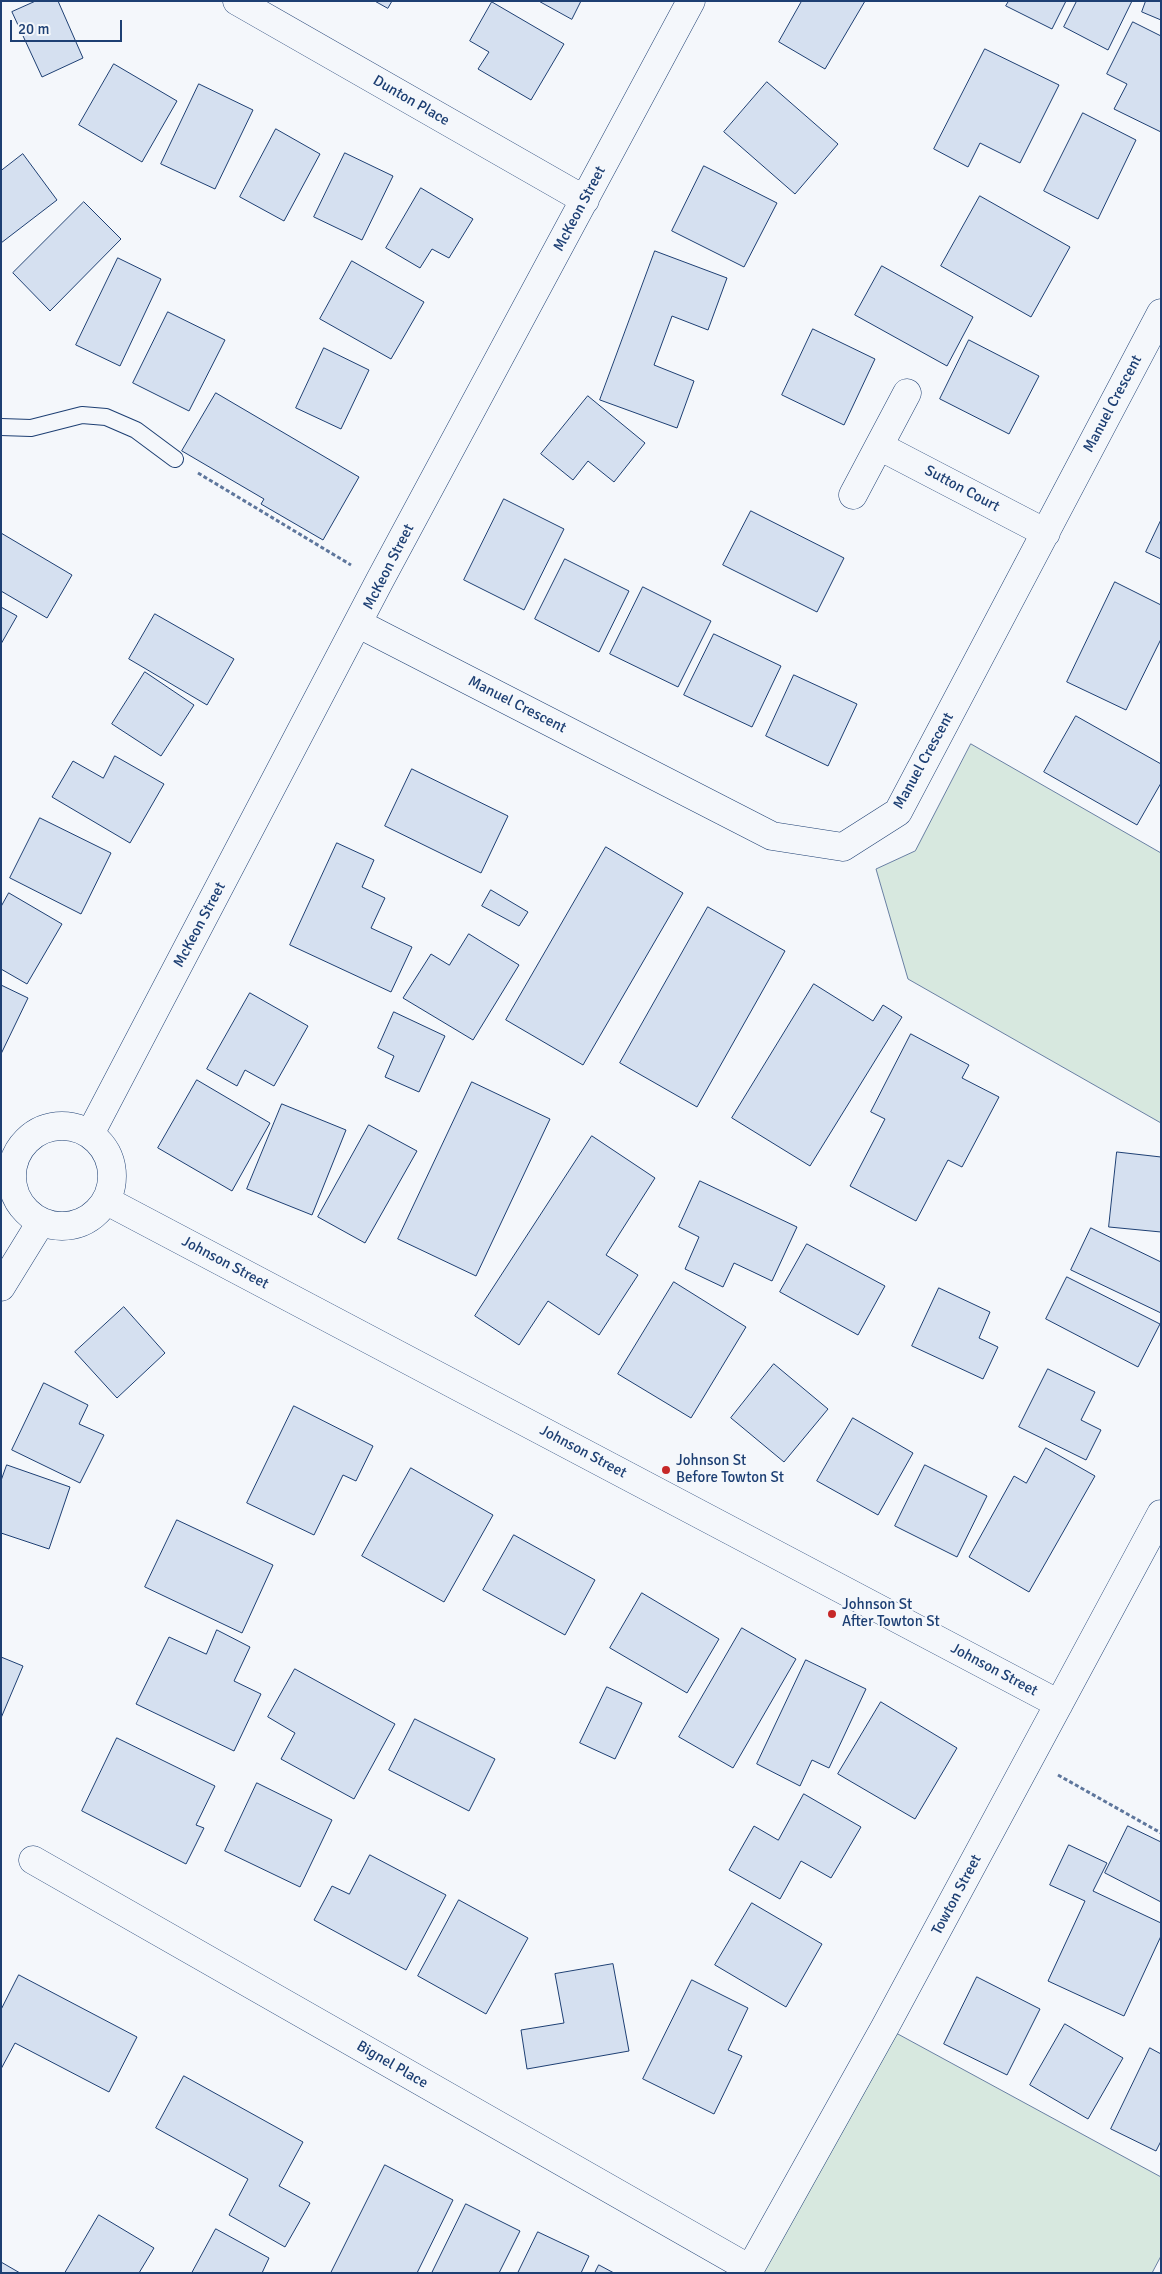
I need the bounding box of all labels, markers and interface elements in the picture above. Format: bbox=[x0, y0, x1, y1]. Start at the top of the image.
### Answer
scale bar bbox=[12, 10, 125, 42]
text: 20 m bbox=[18, 20, 49, 38]
street label: Dunton Place bbox=[369, 72, 453, 130]
street label: McKeon Street bbox=[550, 163, 610, 255]
street label: Manuel Crescent bbox=[1080, 352, 1146, 456]
street label: Sutton Court bbox=[921, 462, 1003, 516]
street label: McKeon Street bbox=[360, 521, 418, 613]
street label: Manuel Crescent bbox=[465, 673, 569, 737]
street label: Manuel Crescent bbox=[890, 710, 958, 812]
street label: McKeon Street bbox=[170, 879, 230, 971]
street label: Johnson Street bbox=[178, 1233, 272, 1293]
street label: Johnson Street bbox=[536, 1422, 630, 1482]
place label: Johnson St Before Towton St bbox=[676, 1452, 784, 1487]
marker: Johnson St Before Towton St bbox=[660, 1464, 672, 1476]
place label: Johnson St After Towton St bbox=[842, 1596, 940, 1631]
marker: Johnson St After Towton St bbox=[826, 1608, 838, 1620]
street label: Johnson Street bbox=[947, 1640, 1041, 1700]
street label: Towton Street bbox=[928, 1852, 986, 1938]
street label: Bignel Place bbox=[353, 2037, 431, 2093]

